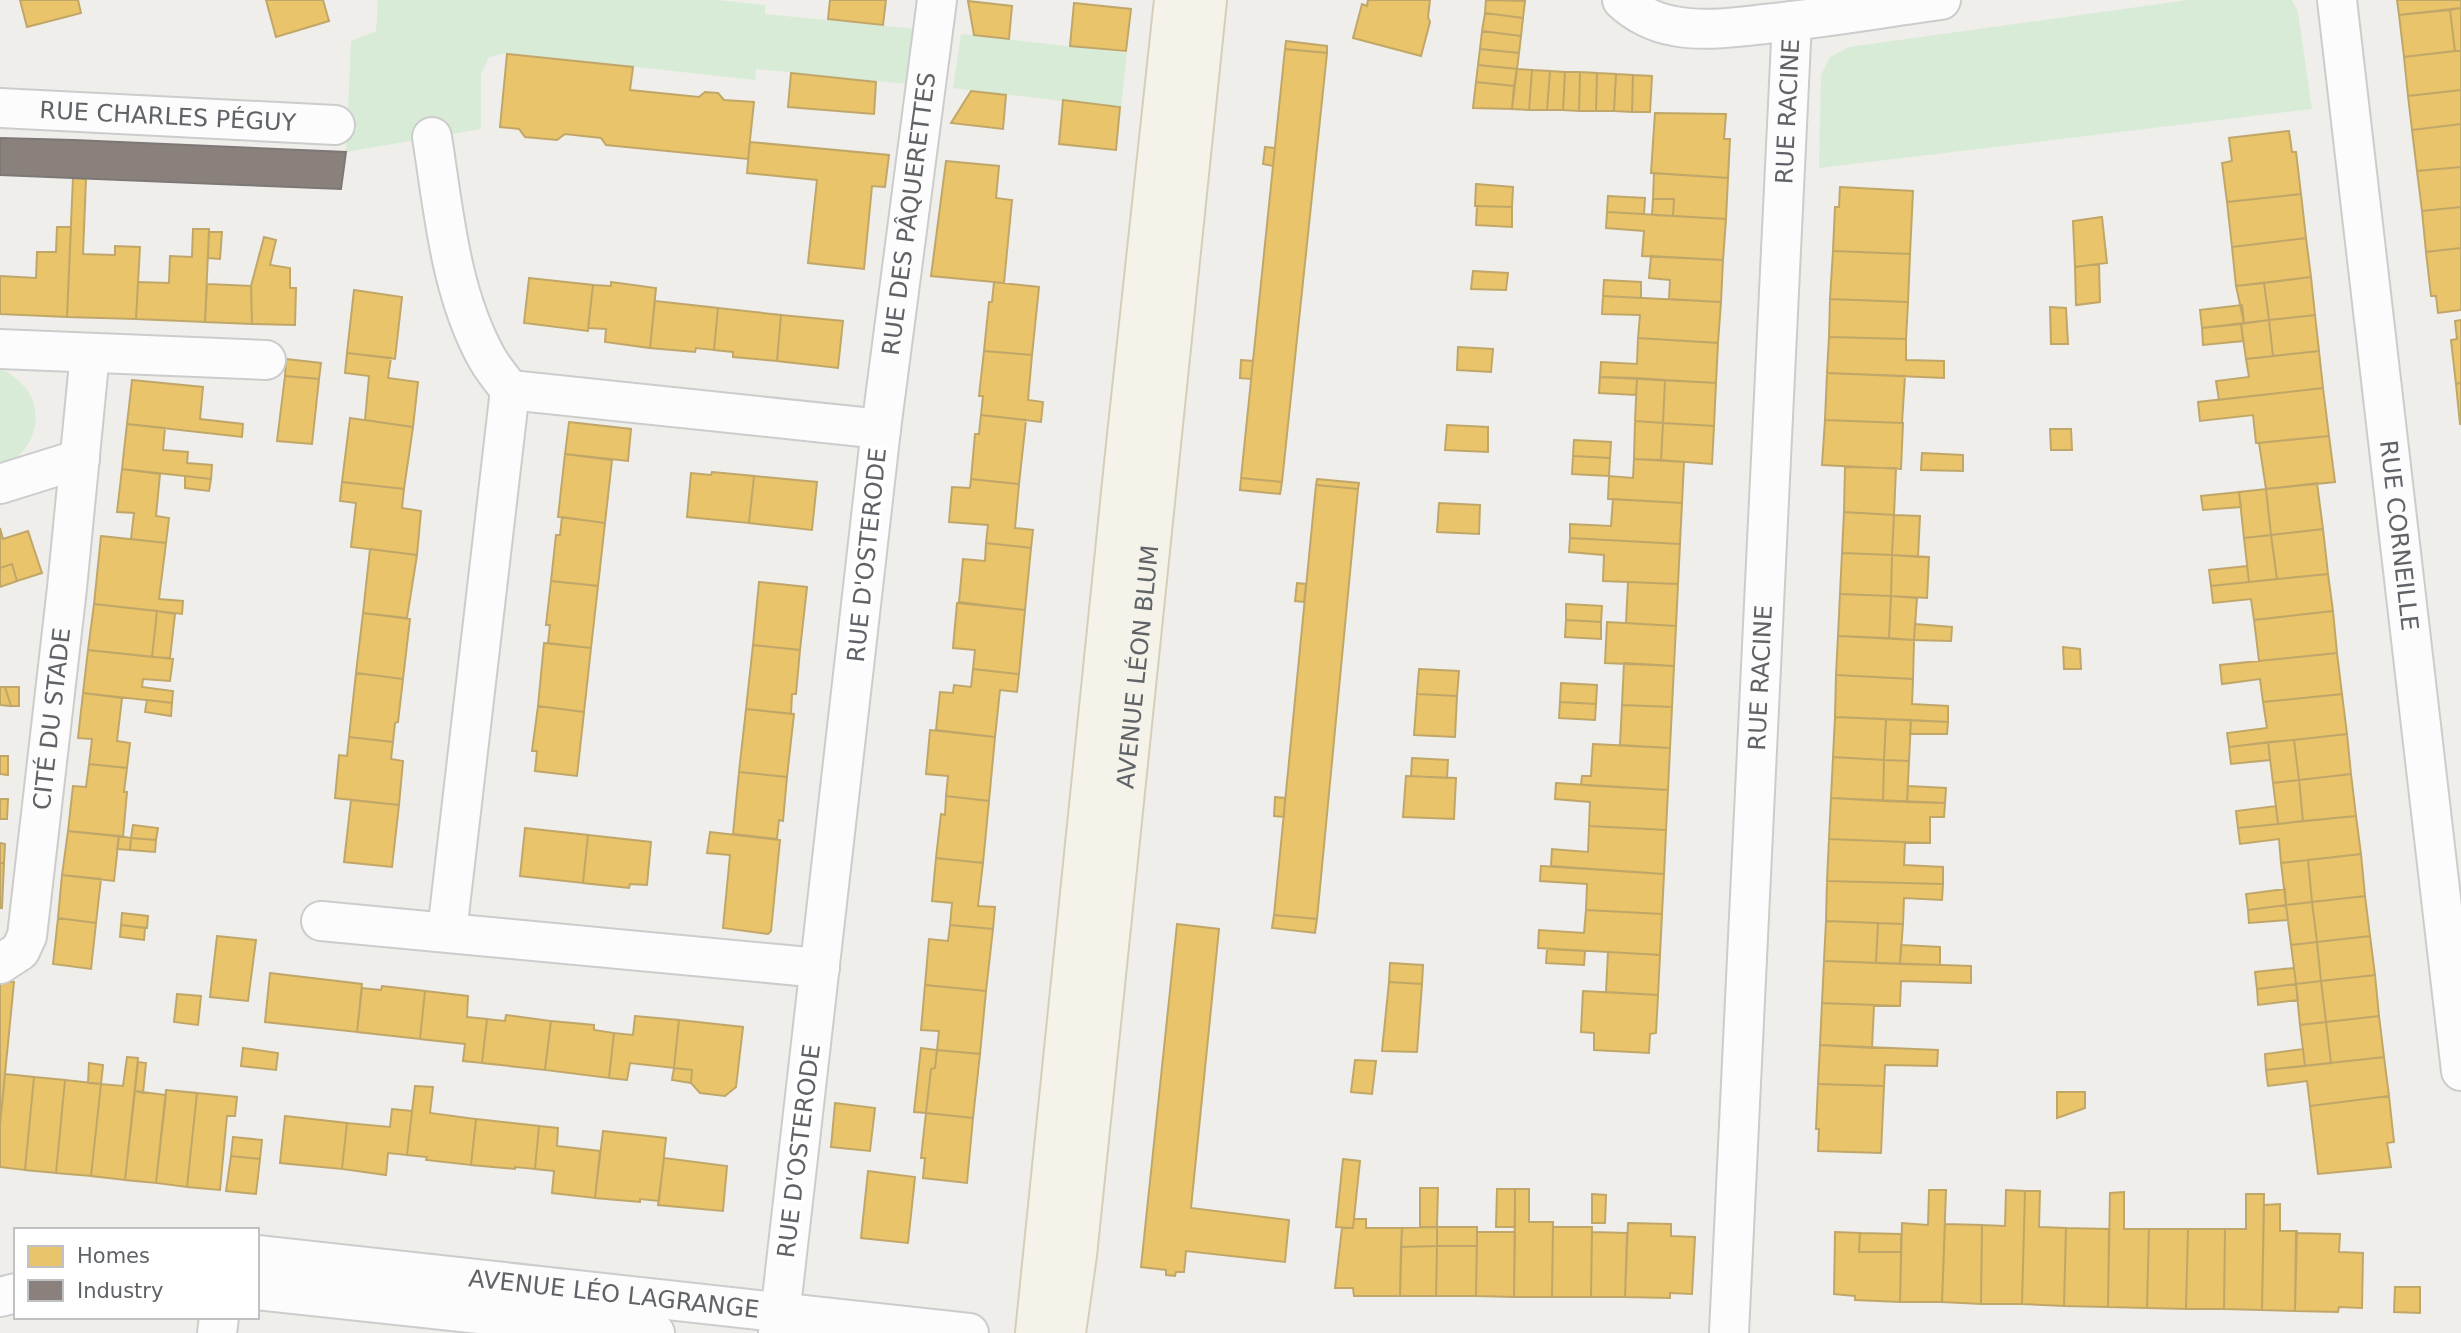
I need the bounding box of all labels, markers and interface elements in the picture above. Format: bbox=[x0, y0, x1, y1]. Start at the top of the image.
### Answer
street label: RUE RACINE bbox=[1770, 38, 1805, 185]
street label: RUE DES PÂQUERETTES bbox=[877, 71, 941, 357]
street label: RUE CHARLES PÉGUY bbox=[39, 96, 297, 137]
street label: RUE CORNEILLE bbox=[2374, 439, 2424, 632]
street label: RUE D'OSTERODE bbox=[842, 446, 892, 664]
street label: AVENUE LÉON BLUM bbox=[1111, 544, 1164, 790]
street label: RUE RACINE bbox=[1743, 604, 1778, 751]
street label: CITÉ DU STADE bbox=[28, 626, 76, 811]
street label: RUE D'OSTERODE bbox=[772, 1042, 826, 1260]
legend bbox=[14, 1228, 259, 1319]
text: Homes bbox=[77, 1244, 150, 1268]
street label: AVENUE LÉO LAGRANGE bbox=[467, 1264, 761, 1324]
text: Industry bbox=[77, 1279, 163, 1303]

